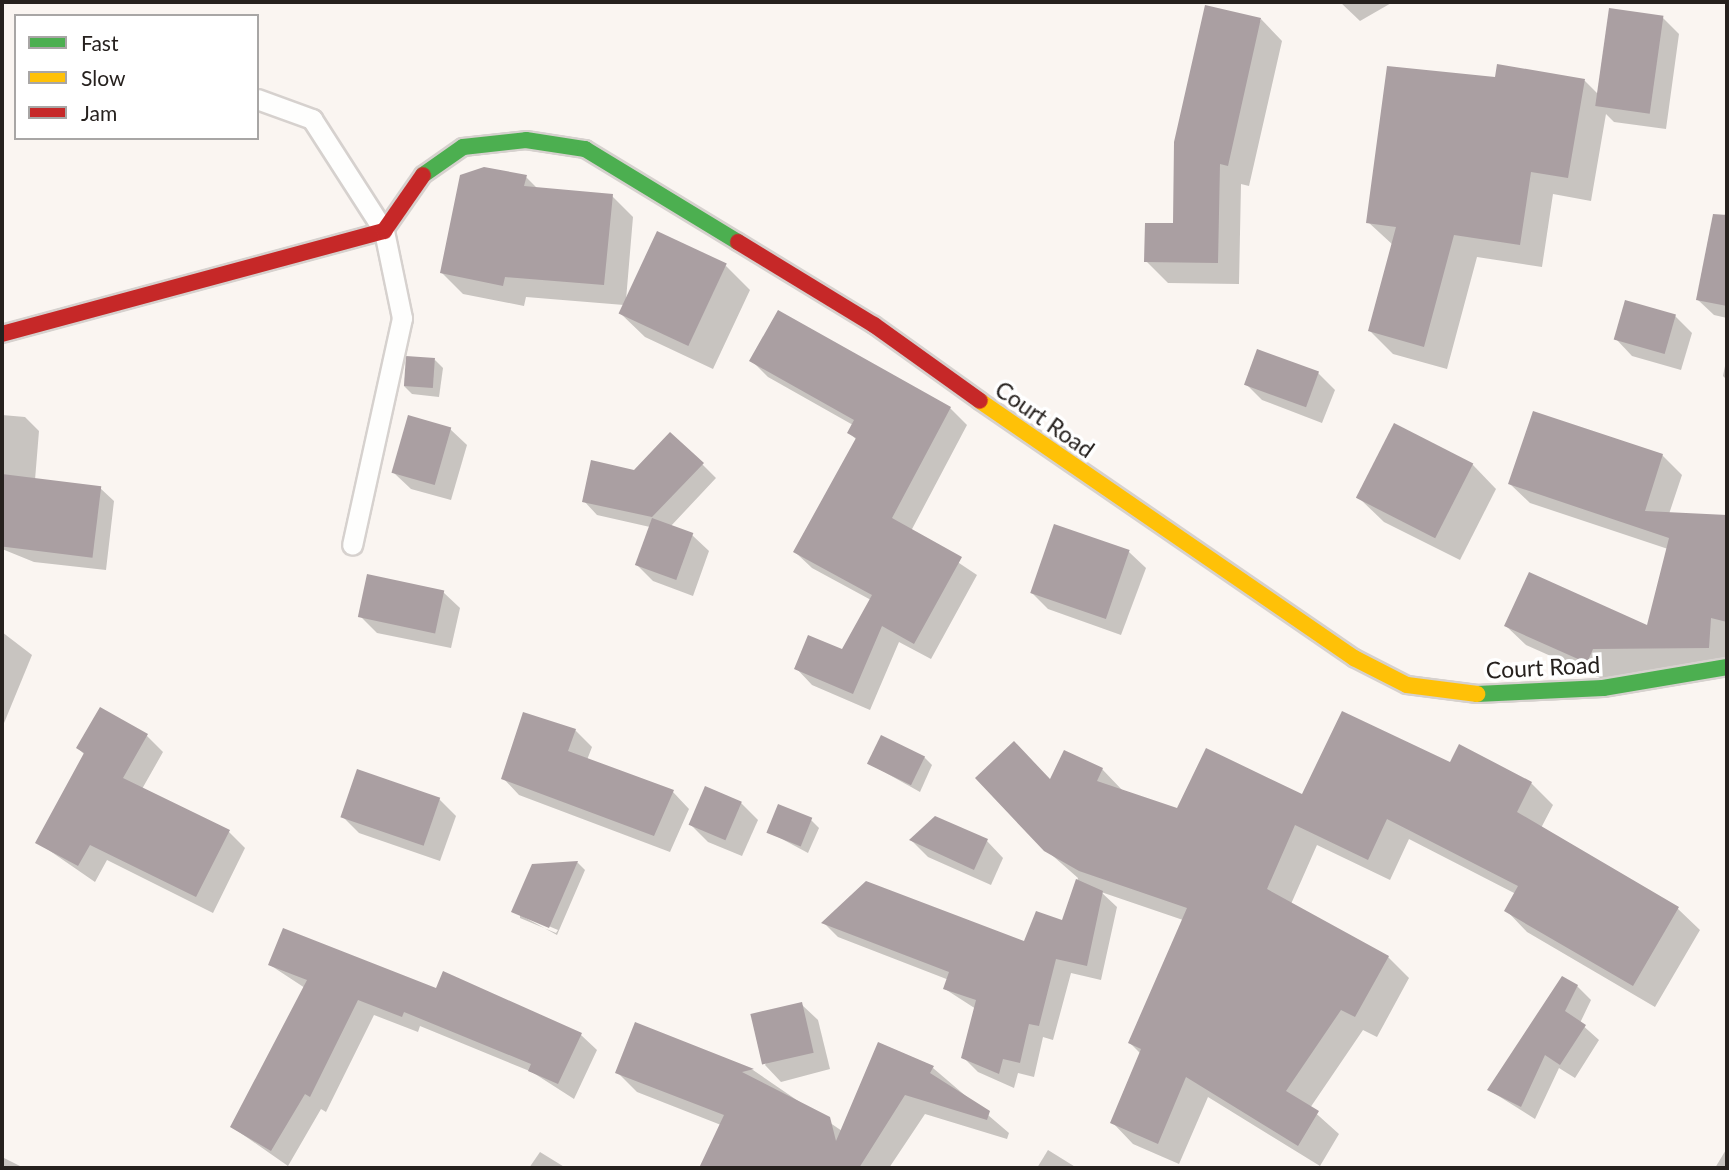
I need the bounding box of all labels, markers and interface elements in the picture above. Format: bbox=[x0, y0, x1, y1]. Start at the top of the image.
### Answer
legend bbox=[14, 14, 259, 140]
text: Fast bbox=[81, 30, 118, 55]
text: Slow bbox=[81, 65, 125, 90]
text: Jam bbox=[81, 100, 117, 125]
street label: Court Road bbox=[990, 375, 1100, 463]
street label: Court Road bbox=[1485, 650, 1601, 684]

